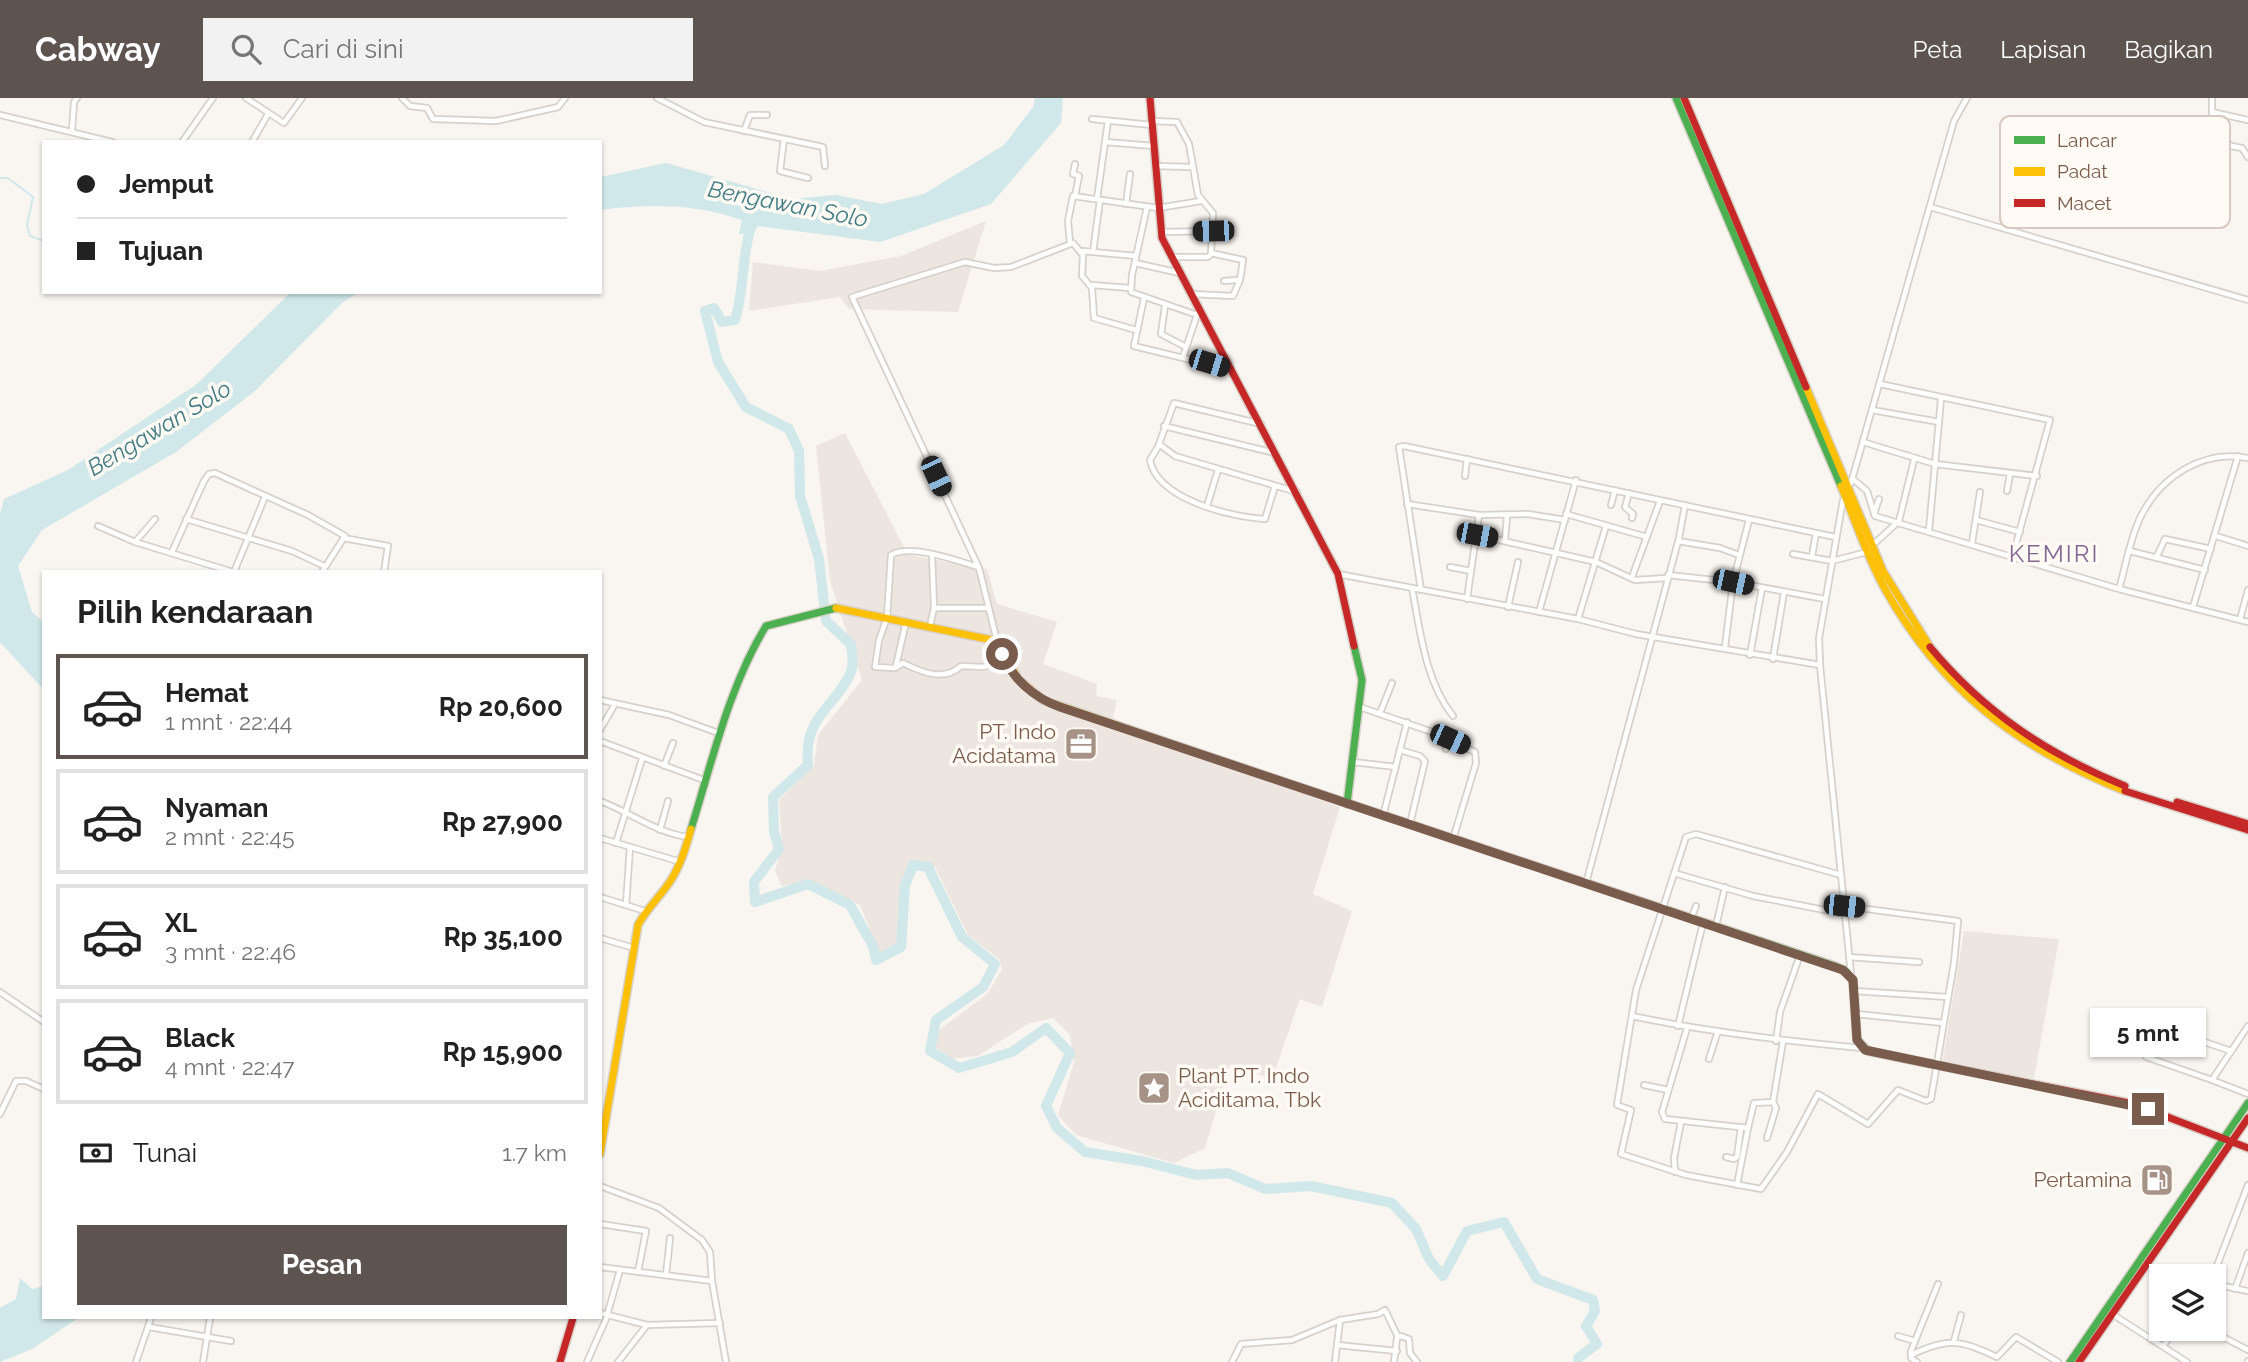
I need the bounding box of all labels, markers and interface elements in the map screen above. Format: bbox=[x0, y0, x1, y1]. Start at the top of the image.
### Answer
search box bbox=[203, 18, 693, 81]
text: Cabway bbox=[35, 30, 161, 69]
icon: search bbox=[227, 30, 265, 68]
text: Cari di sini bbox=[283, 34, 404, 64]
text: Peta bbox=[1913, 35, 1962, 64]
text: Lapisan bbox=[2000, 35, 2086, 64]
text: Bagikan bbox=[2124, 35, 2213, 64]
legend bbox=[2000, 116, 2230, 228]
text: Lancar bbox=[2057, 129, 2117, 151]
text: Padat bbox=[2057, 160, 2108, 182]
text: Jemput bbox=[119, 169, 214, 199]
water label: Bengawan Solo bbox=[706, 175, 870, 232]
text: Macet bbox=[2057, 192, 2112, 214]
car bbox=[1192, 220, 1235, 242]
text: Tujuan bbox=[119, 236, 203, 266]
car bbox=[1186, 347, 1233, 379]
water label: Bengawan Solo bbox=[82, 374, 235, 481]
car bbox=[918, 453, 955, 499]
car bbox=[1455, 521, 1500, 549]
district label: KEMIRI bbox=[2009, 539, 2099, 568]
car bbox=[1711, 567, 1756, 597]
text: Pilih kendaraan bbox=[77, 593, 313, 630]
route start bbox=[986, 638, 1018, 670]
icon: car bbox=[81, 675, 144, 738]
text: Hemat bbox=[165, 678, 249, 708]
text: Rp 20,600 bbox=[439, 692, 563, 722]
text: 1 mnt · 22:44 bbox=[165, 708, 292, 735]
place label: PT. Indo Acidatama bbox=[952, 719, 1056, 768]
car bbox=[1427, 721, 1474, 757]
office icon: PT. Indo Acidatama bbox=[1062, 725, 1100, 763]
icon: car bbox=[81, 790, 144, 853]
text: Nyaman bbox=[165, 793, 269, 823]
text: Rp 27,900 bbox=[442, 807, 563, 837]
text: 2 mnt · 22:45 bbox=[165, 823, 294, 850]
car bbox=[1823, 893, 1866, 919]
icon: car bbox=[81, 905, 144, 968]
text: XL bbox=[165, 908, 197, 938]
text: Rp 35,100 bbox=[443, 922, 563, 952]
text: 3 mnt · 22:46 bbox=[165, 938, 296, 965]
callout: 5 mnt bbox=[2090, 1007, 2206, 1056]
text: 5 mnt bbox=[2117, 1019, 2179, 1046]
icon: car bbox=[81, 1020, 144, 1083]
text: Black bbox=[165, 1023, 235, 1053]
text: Rp 15,900 bbox=[443, 1037, 563, 1067]
text: 4 mnt · 22:47 bbox=[165, 1053, 295, 1080]
place label: Plant PT. Indo Aciditama, Tbk bbox=[1178, 1063, 1321, 1112]
place icon: Plant PT. Indo Aciditama, Tbk bbox=[1135, 1069, 1173, 1107]
route end bbox=[2132, 1093, 2164, 1125]
icon: cash bbox=[77, 1134, 115, 1172]
text: Tunai bbox=[133, 1138, 197, 1168]
text: 1.7 km bbox=[502, 1139, 567, 1166]
fuel station icon: Pertamina bbox=[2138, 1161, 2176, 1199]
place label: Pertamina bbox=[2033, 1167, 2132, 1192]
button: Pesan bbox=[77, 1225, 567, 1305]
map controls bbox=[2149, 1264, 2226, 1341]
button: layers bbox=[2149, 1264, 2226, 1341]

